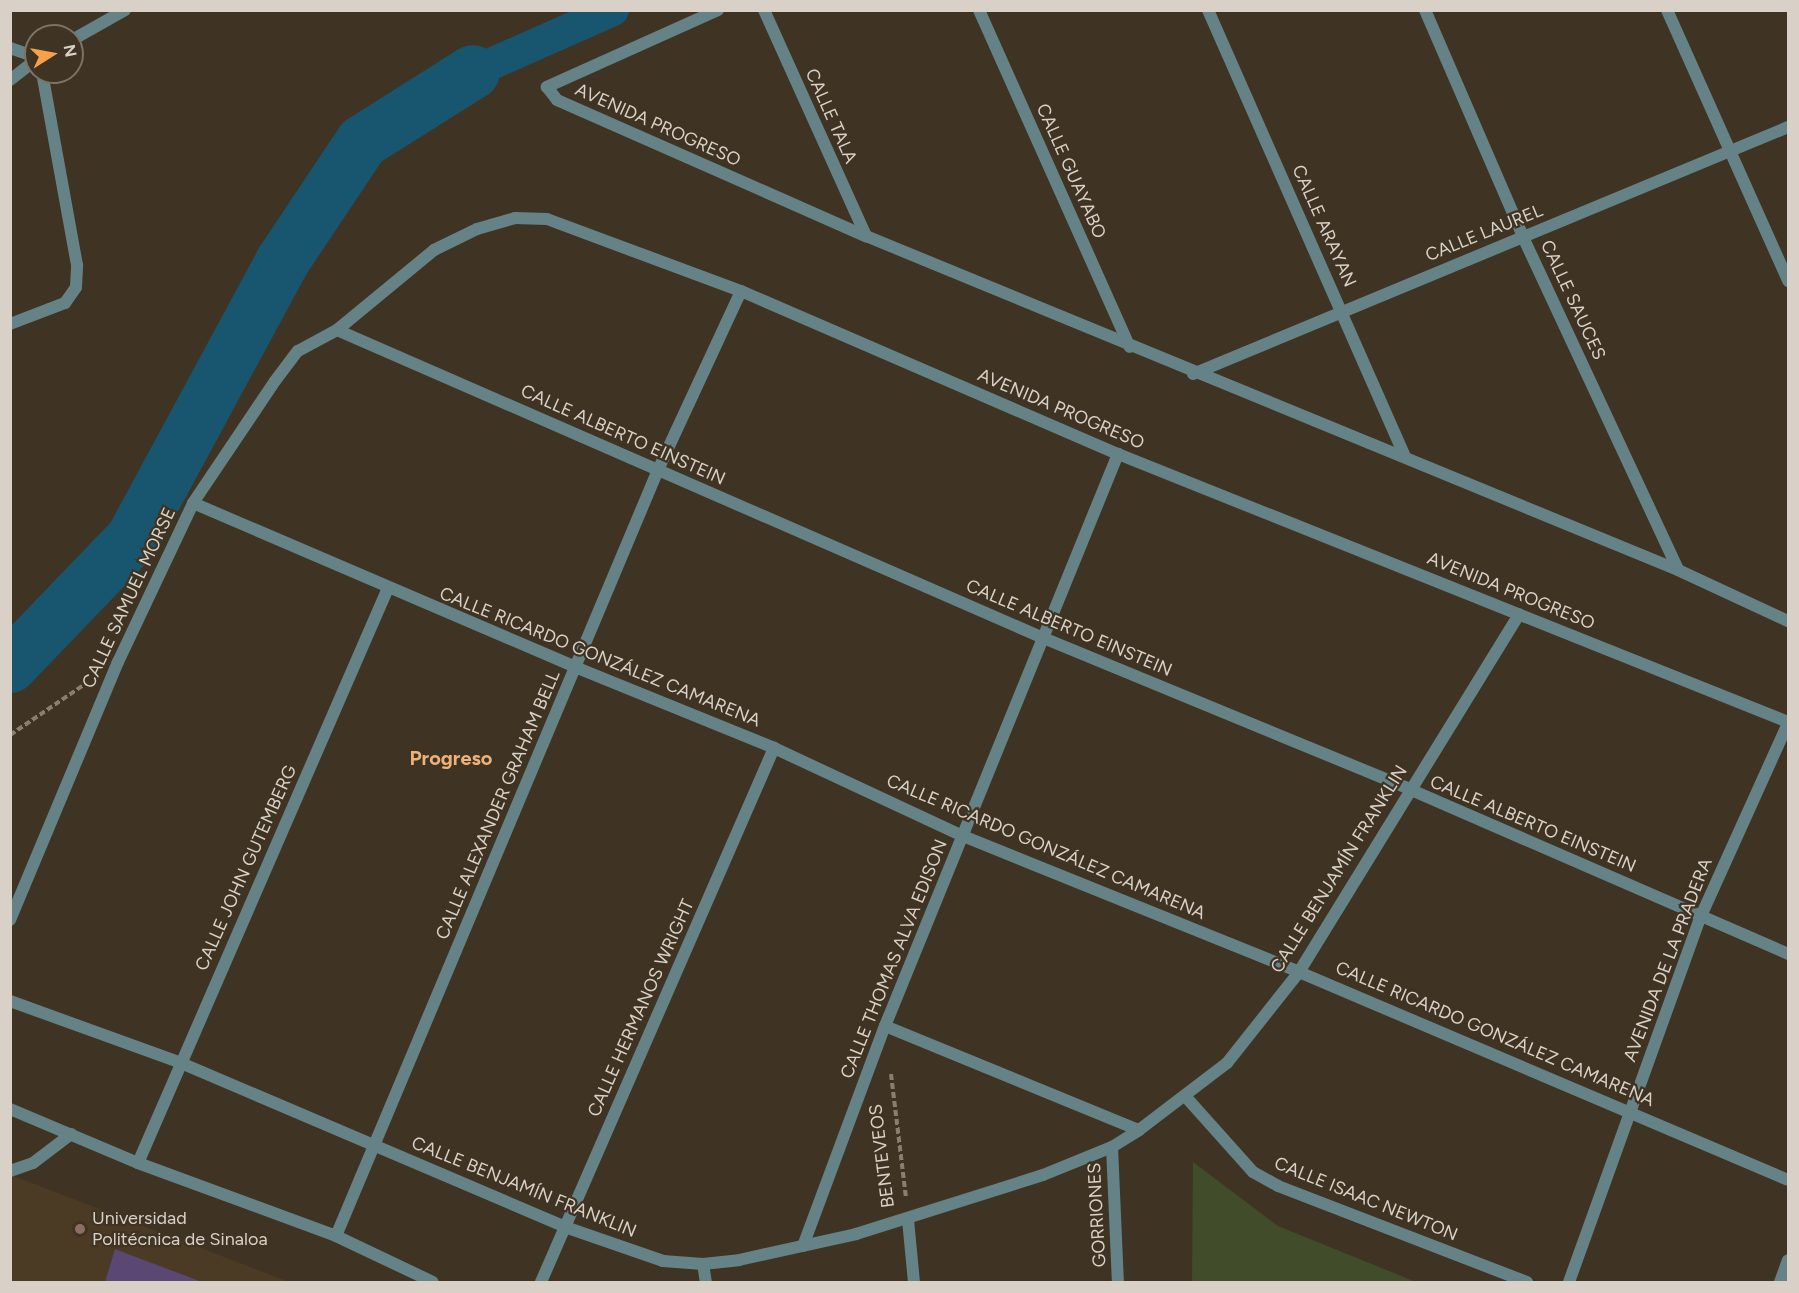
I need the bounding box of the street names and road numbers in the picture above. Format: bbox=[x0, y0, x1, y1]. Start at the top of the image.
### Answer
street label: CALLE TALA bbox=[801, 65, 861, 167]
street label: AVENIDA PROGRESO bbox=[572, 79, 744, 171]
street label: CALLE GUAYABO bbox=[1032, 100, 1110, 242]
street label: CALLE ARAYAN bbox=[1287, 162, 1361, 290]
street label: CALLE LAUREL bbox=[1422, 200, 1546, 266]
street label: CALLE SAUCES bbox=[1536, 237, 1610, 363]
street label: AVENIDA PROGRESO bbox=[975, 364, 1147, 454]
street label: CALLE ALBERTO EINSTEIN bbox=[517, 380, 729, 490]
street label: CALLE SAMUEL MORSE bbox=[78, 504, 180, 692]
street label: AVENIDA PROGRESO bbox=[1424, 548, 1598, 634]
street label: CALLE ALBERTO EINSTEIN bbox=[963, 575, 1175, 681]
street label: CALLE RICARDO GONZÁLEZ CAMARENA bbox=[436, 583, 764, 731]
street label: CALLE ALEXANDER GRAHAM BELL bbox=[431, 667, 565, 943]
street label: CALLE BENJAMÍN FRANKLIN bbox=[1266, 761, 1412, 977]
street label: CALLE JOHN GUTEMBERG bbox=[191, 762, 301, 974]
street label: CALLE RICARDO GONZÁLEZ CAMARENA bbox=[883, 770, 1209, 924]
street label: CALLE ALBERTO EINSTEIN bbox=[1427, 771, 1639, 877]
street label: CALLE THOMAS ALVA EDISON bbox=[836, 836, 952, 1082]
street label: AVENIDA DE LA PRADERA bbox=[1619, 855, 1717, 1065]
street label: CALLE HERMANOS WRIGHT bbox=[583, 896, 699, 1120]
street label: CALLE RICARDO GONZÁLEZ CAMARENA bbox=[1332, 957, 1658, 1111]
street label: BENTEVEOS bbox=[865, 1103, 899, 1209]
street label: CALLE BENJAMÍN FRANKLIN bbox=[408, 1132, 640, 1242]
street label: CALLE ISAAC NEWTON bbox=[1271, 1152, 1461, 1246]
street label: GORRIONES bbox=[1083, 1162, 1111, 1268]

